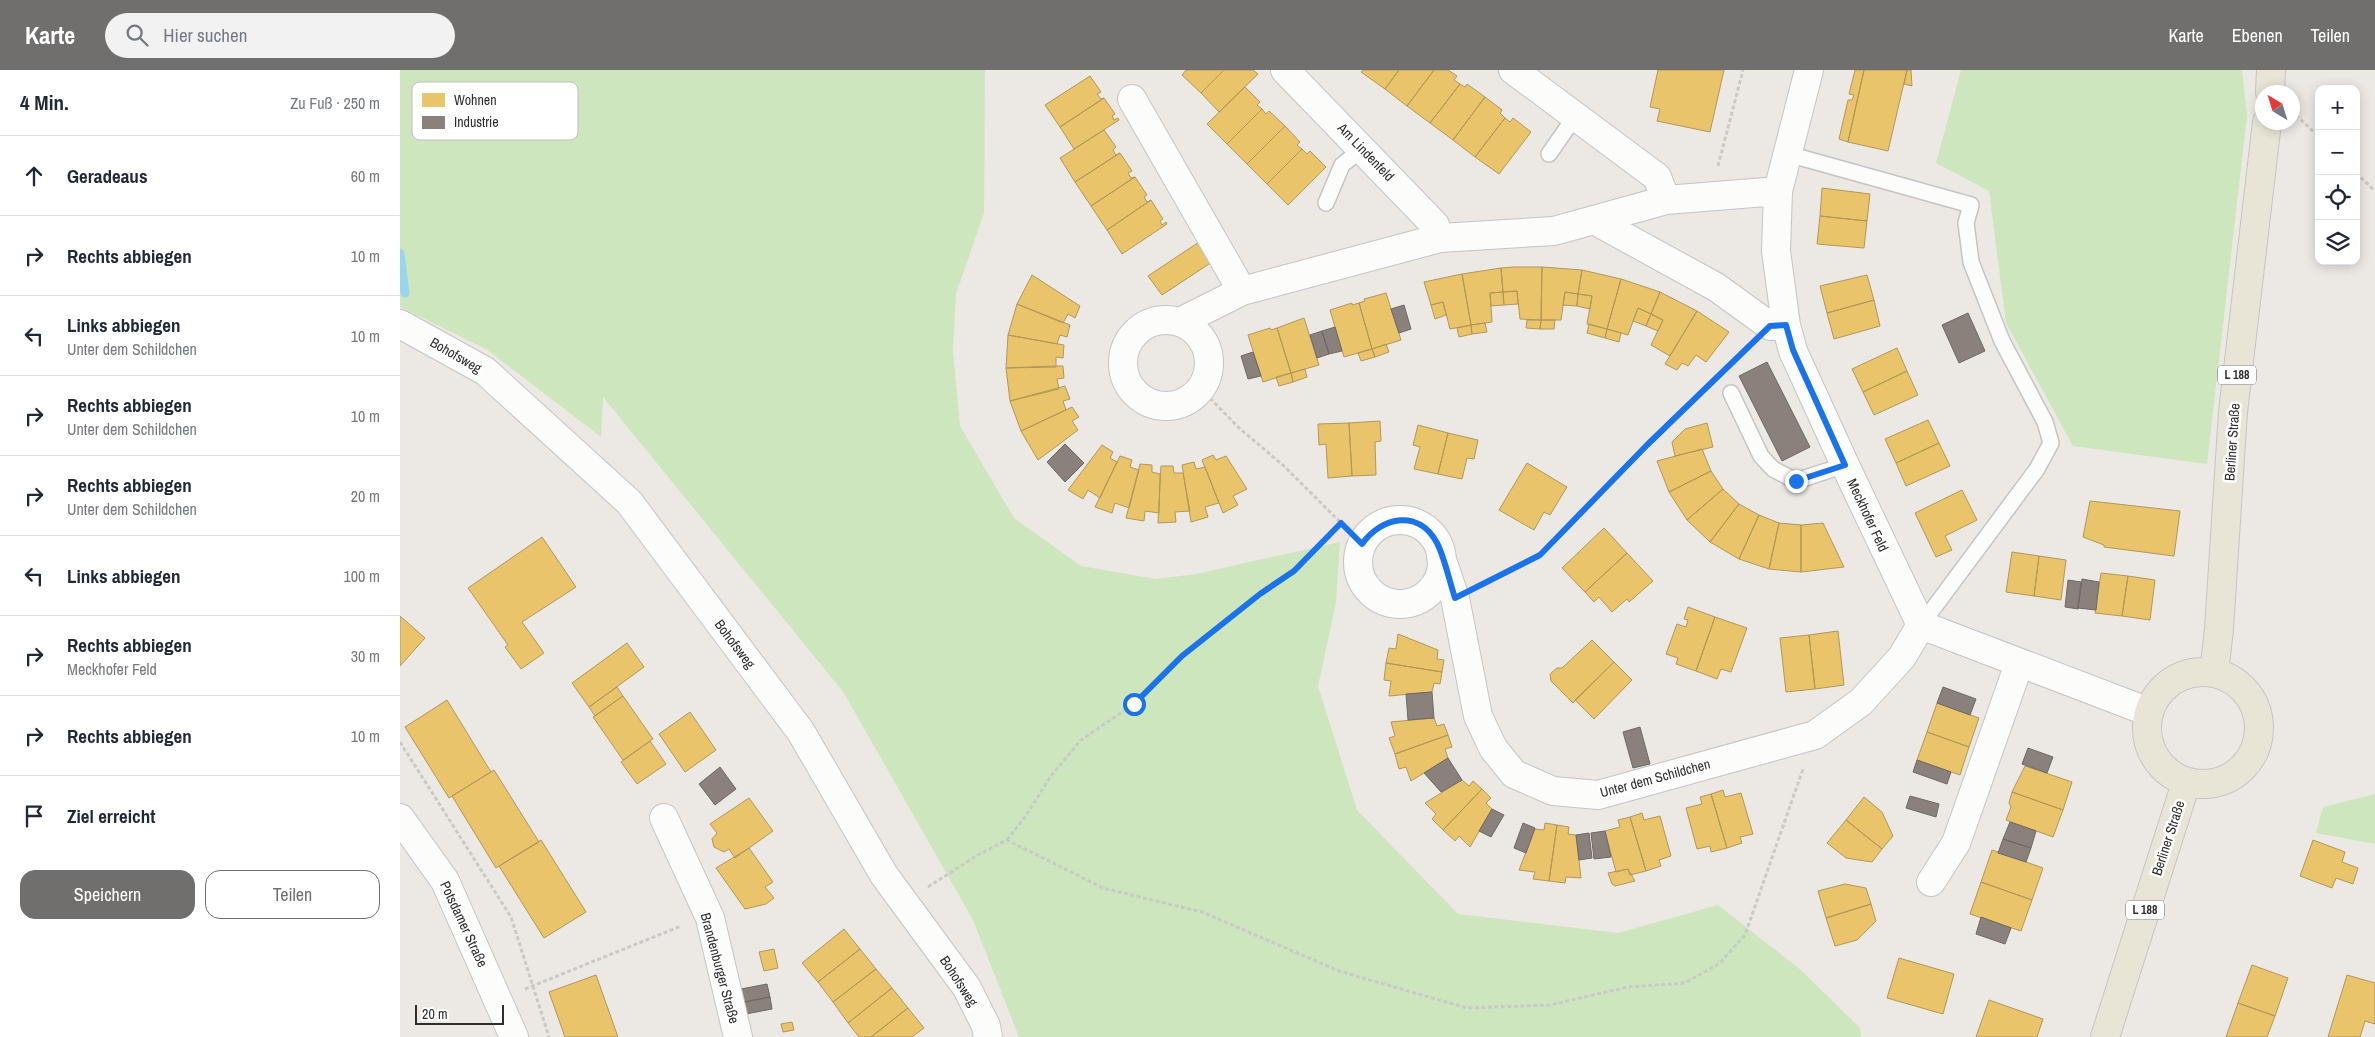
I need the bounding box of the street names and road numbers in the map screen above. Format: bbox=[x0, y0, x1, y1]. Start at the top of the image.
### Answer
street label: Am Lindenfeld bbox=[1333, 118, 1398, 185]
street label: Bohofsweg bbox=[427, 333, 486, 377]
road number: L 188 bbox=[2218, 366, 2256, 384]
street label: Berliner Straße bbox=[2220, 403, 2244, 481]
street label: Meckhofer Feld bbox=[1843, 476, 1893, 554]
street label: Bohofsweg bbox=[711, 616, 760, 673]
street label: Unter dem Schildchen bbox=[1598, 755, 1712, 801]
street label: Berliner Straße bbox=[2147, 798, 2189, 878]
street label: Potsdamer Straße bbox=[436, 878, 492, 970]
road number: L 188 bbox=[2126, 900, 2164, 920]
street label: Brandenburger Straße bbox=[697, 910, 743, 1026]
street label: Bohofsweg bbox=[936, 952, 982, 1010]

